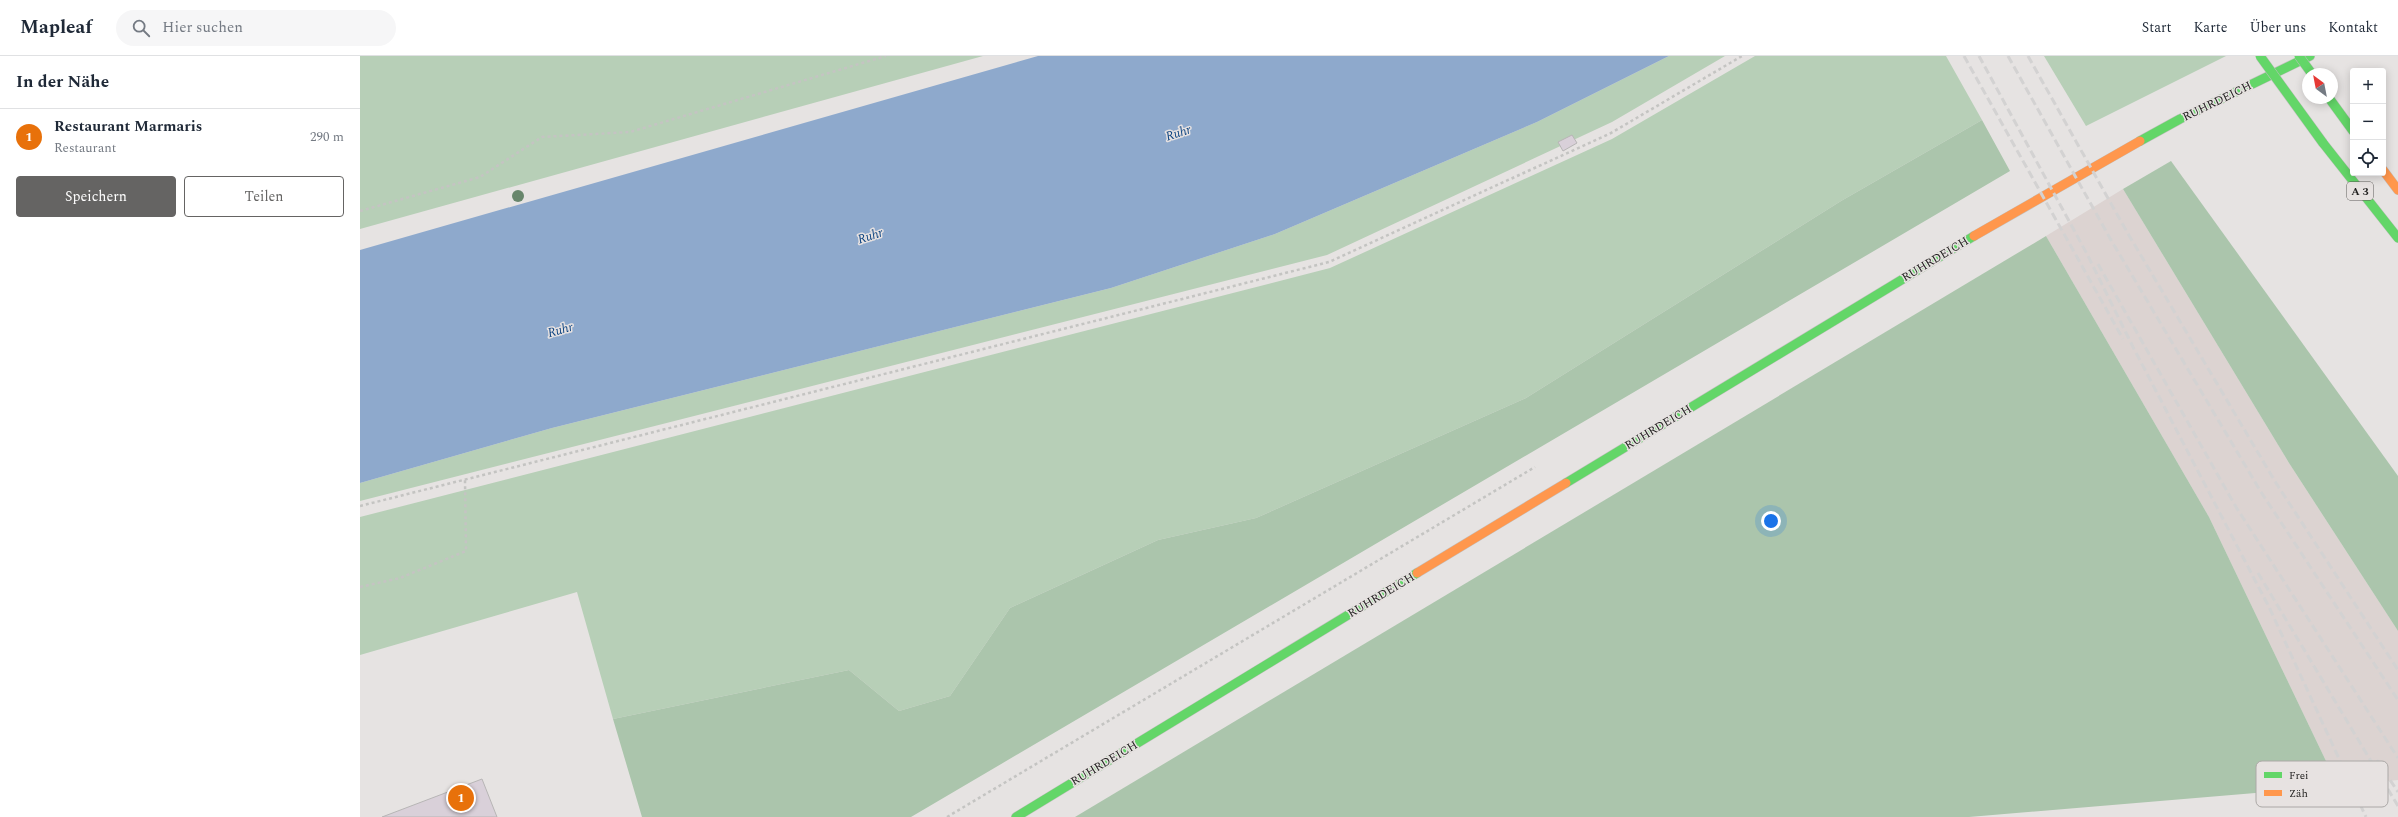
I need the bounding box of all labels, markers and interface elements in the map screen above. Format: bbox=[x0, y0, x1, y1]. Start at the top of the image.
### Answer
search box bbox=[116, 10, 396, 46]
text: Mapleaf bbox=[20, 13, 92, 42]
text: Hier suchen bbox=[162, 16, 243, 39]
icon: search bbox=[130, 17, 152, 39]
text: Start bbox=[2142, 17, 2172, 38]
text: Karte bbox=[2194, 17, 2227, 38]
text: Über uns bbox=[2249, 17, 2306, 38]
text: Kontakt bbox=[2328, 17, 2378, 38]
north arrow bbox=[2302, 68, 2338, 104]
map controls bbox=[2350, 68, 2386, 176]
button: + bbox=[2350, 68, 2386, 104]
text: In der Nähe bbox=[16, 69, 109, 95]
street label: RUHRDEICH bbox=[2179, 76, 2255, 126]
button: − bbox=[2350, 104, 2386, 140]
text: Restaurant Marmaris bbox=[54, 115, 202, 138]
water label: Ruhr bbox=[1163, 119, 1194, 146]
text: 1 bbox=[25, 127, 33, 147]
text: 290 m bbox=[310, 127, 344, 147]
text: Restaurant bbox=[54, 138, 116, 158]
button: locate bbox=[2350, 140, 2386, 176]
button: Speichern bbox=[16, 176, 176, 217]
button: Teilen bbox=[184, 176, 344, 217]
road number: A 3 bbox=[2347, 182, 2373, 200]
water label: Ruhr bbox=[855, 222, 886, 249]
street label: RUHRDEICH bbox=[1898, 232, 1972, 287]
water label: Ruhr bbox=[545, 317, 576, 343]
street label: RUHRDEICH bbox=[1621, 400, 1695, 455]
your location bbox=[1761, 511, 1781, 531]
street label: RUHRDEICH bbox=[1344, 568, 1418, 623]
street label: RUHRDEICH bbox=[1067, 736, 1141, 791]
legend bbox=[2256, 761, 2388, 807]
text: Frei bbox=[2289, 767, 2309, 784]
pin: 1 bbox=[448, 783, 474, 813]
text: Zäh bbox=[2289, 785, 2308, 802]

